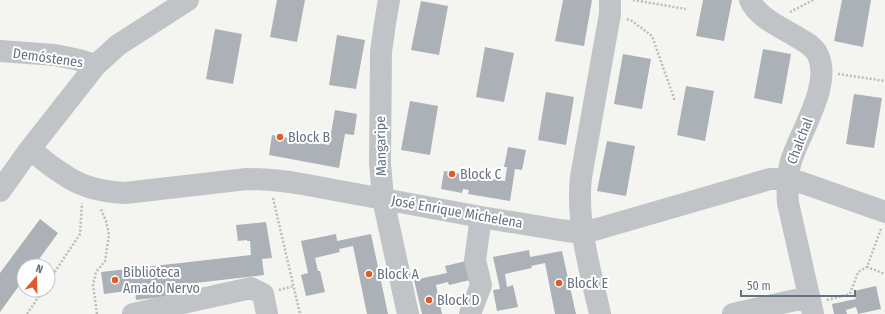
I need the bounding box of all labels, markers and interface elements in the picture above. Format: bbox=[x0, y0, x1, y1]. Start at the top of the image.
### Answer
street label: Demóstenes bbox=[12, 45, 84, 71]
street label: Chalchal bbox=[783, 115, 817, 167]
street label: Mangaripe bbox=[372, 116, 390, 176]
place label: Block B bbox=[288, 129, 330, 146]
marker: Block B bbox=[275, 132, 285, 142]
place label: Block C bbox=[460, 166, 502, 183]
marker: Block C bbox=[447, 169, 457, 179]
street label: José Enrique Michelena bbox=[390, 192, 524, 232]
north arrow bbox=[16, 258, 56, 298]
text: N bbox=[34, 262, 45, 276]
place label: Biblioteca Amado Nervo bbox=[123, 264, 200, 297]
place label: Block A bbox=[377, 266, 419, 283]
marker: Block A bbox=[364, 269, 374, 279]
scale bar bbox=[741, 272, 855, 298]
marker: Biblioteca Amado Nervo bbox=[110, 275, 120, 285]
place label: Block E bbox=[567, 275, 608, 292]
marker: Block E bbox=[554, 278, 564, 288]
text: 50 m bbox=[747, 279, 771, 293]
place label: Block D bbox=[437, 292, 480, 309]
marker: Block D bbox=[424, 295, 434, 305]

